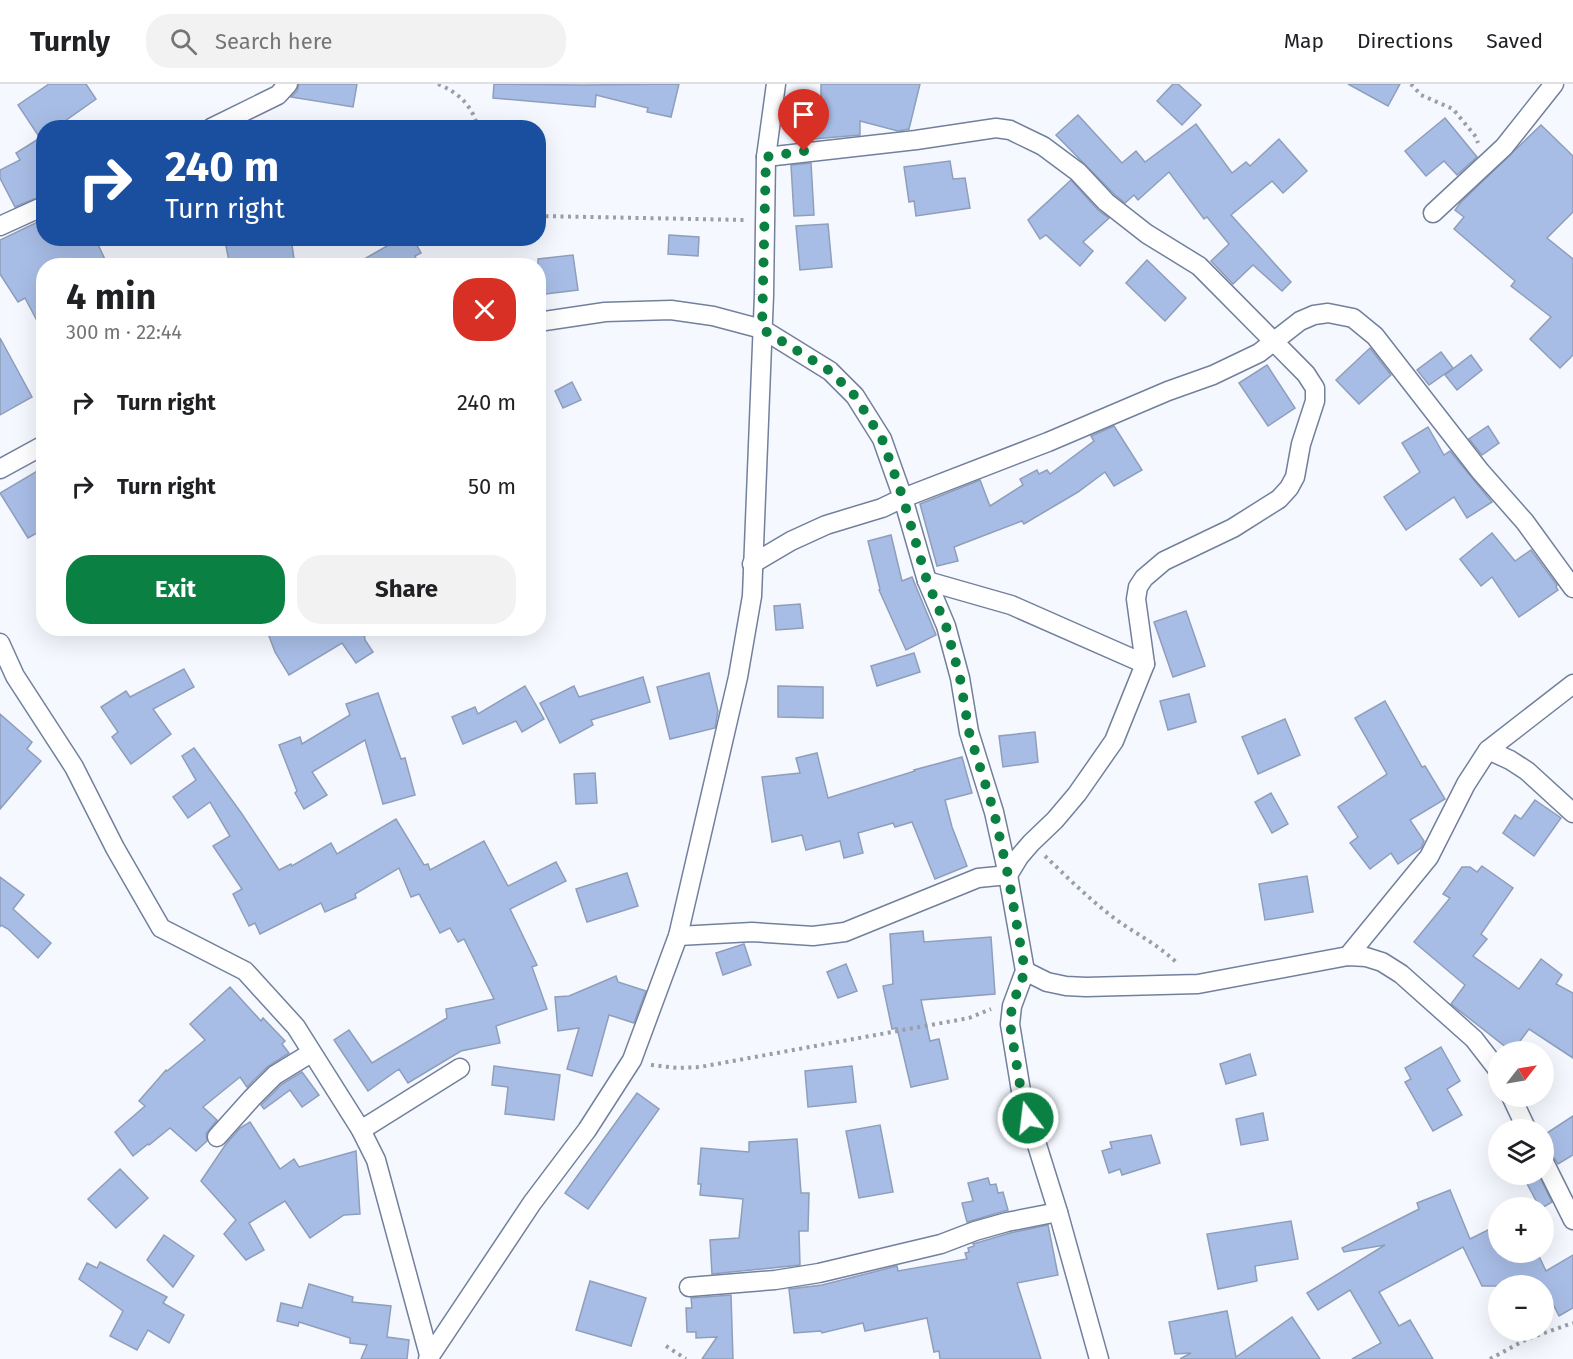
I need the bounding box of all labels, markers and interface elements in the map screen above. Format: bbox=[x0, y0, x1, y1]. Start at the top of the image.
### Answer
search box bbox=[146, 14, 566, 68]
text: Turnly bbox=[30, 25, 110, 58]
icon: search bbox=[167, 25, 200, 58]
text: Search here bbox=[215, 28, 332, 55]
text: Map bbox=[1284, 28, 1324, 54]
text: Directions bbox=[1357, 28, 1453, 54]
text: Saved bbox=[1486, 28, 1543, 54]
pin bbox=[778, 89, 829, 151]
icon: arrive bbox=[787, 98, 820, 131]
text: 240 m bbox=[165, 142, 279, 192]
icon: right bbox=[66, 144, 144, 222]
text: Turn right bbox=[165, 193, 285, 225]
text: 4 min bbox=[66, 275, 156, 319]
button: close bbox=[453, 278, 516, 341]
text: 300 m · 22:44 bbox=[66, 320, 182, 344]
icon: right bbox=[66, 386, 99, 419]
text: Turn right bbox=[117, 389, 216, 416]
text: 240 m bbox=[457, 389, 516, 416]
icon: right bbox=[66, 470, 99, 503]
text: Turn right bbox=[117, 473, 216, 500]
text: 50 m bbox=[468, 473, 516, 500]
button: Exit bbox=[66, 555, 285, 624]
button: Share bbox=[297, 555, 516, 624]
north arrow bbox=[1488, 1041, 1554, 1107]
map controls bbox=[1488, 1041, 1554, 1341]
position arrow bbox=[996, 1086, 1060, 1150]
button: layers bbox=[1488, 1119, 1554, 1185]
button: + bbox=[1488, 1197, 1554, 1263]
button: − bbox=[1488, 1275, 1554, 1341]

